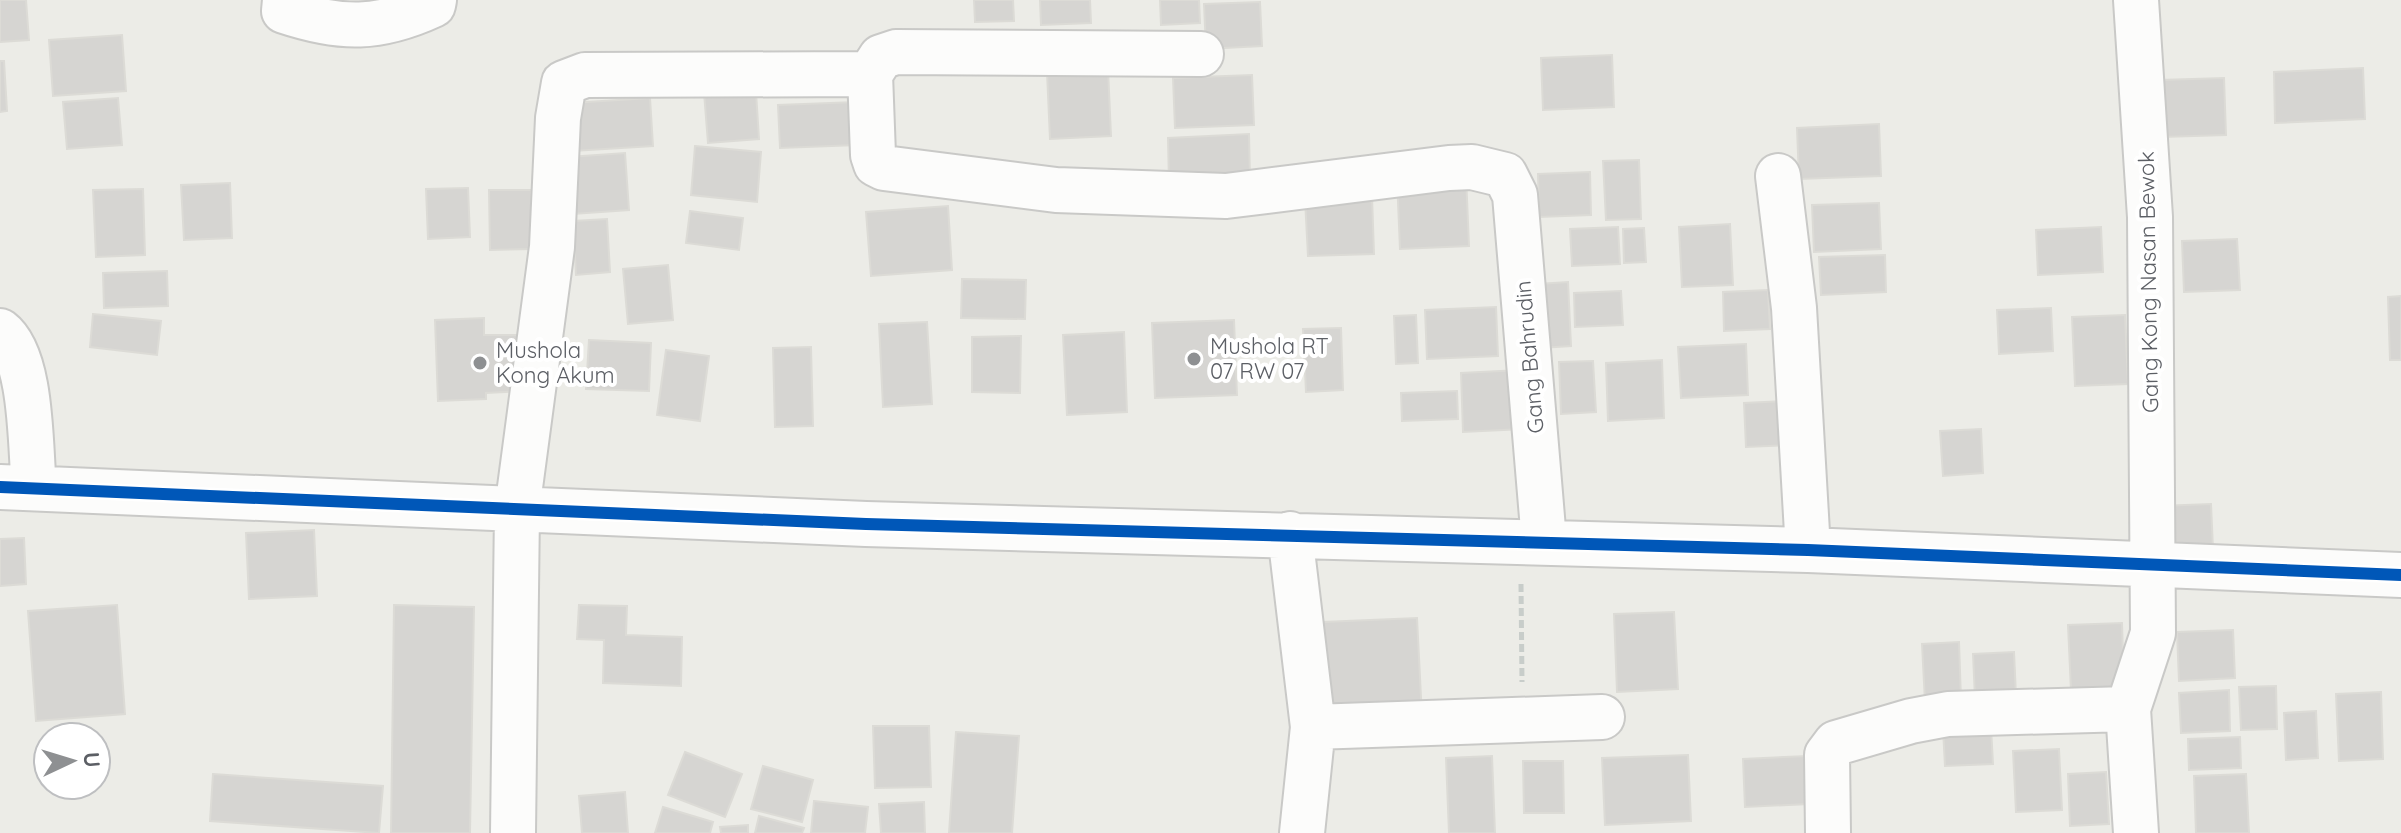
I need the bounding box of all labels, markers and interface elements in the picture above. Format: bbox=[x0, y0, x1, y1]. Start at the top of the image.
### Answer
street label: Gang Kong Nasan Bewok bbox=[2132, 151, 2164, 413]
street label: Gang Bahrudin bbox=[1508, 279, 1550, 435]
place label: Mushola RT 07 RW 07 bbox=[1210, 332, 1329, 385]
place label: Mushola Kong Akum bbox=[496, 336, 615, 389]
marker: Mushola RT 07 RW 07 bbox=[1185, 350, 1203, 368]
marker: Mushola Kong Akum bbox=[471, 354, 489, 372]
north arrow bbox=[32, 721, 112, 801]
text: U bbox=[77, 751, 106, 768]

